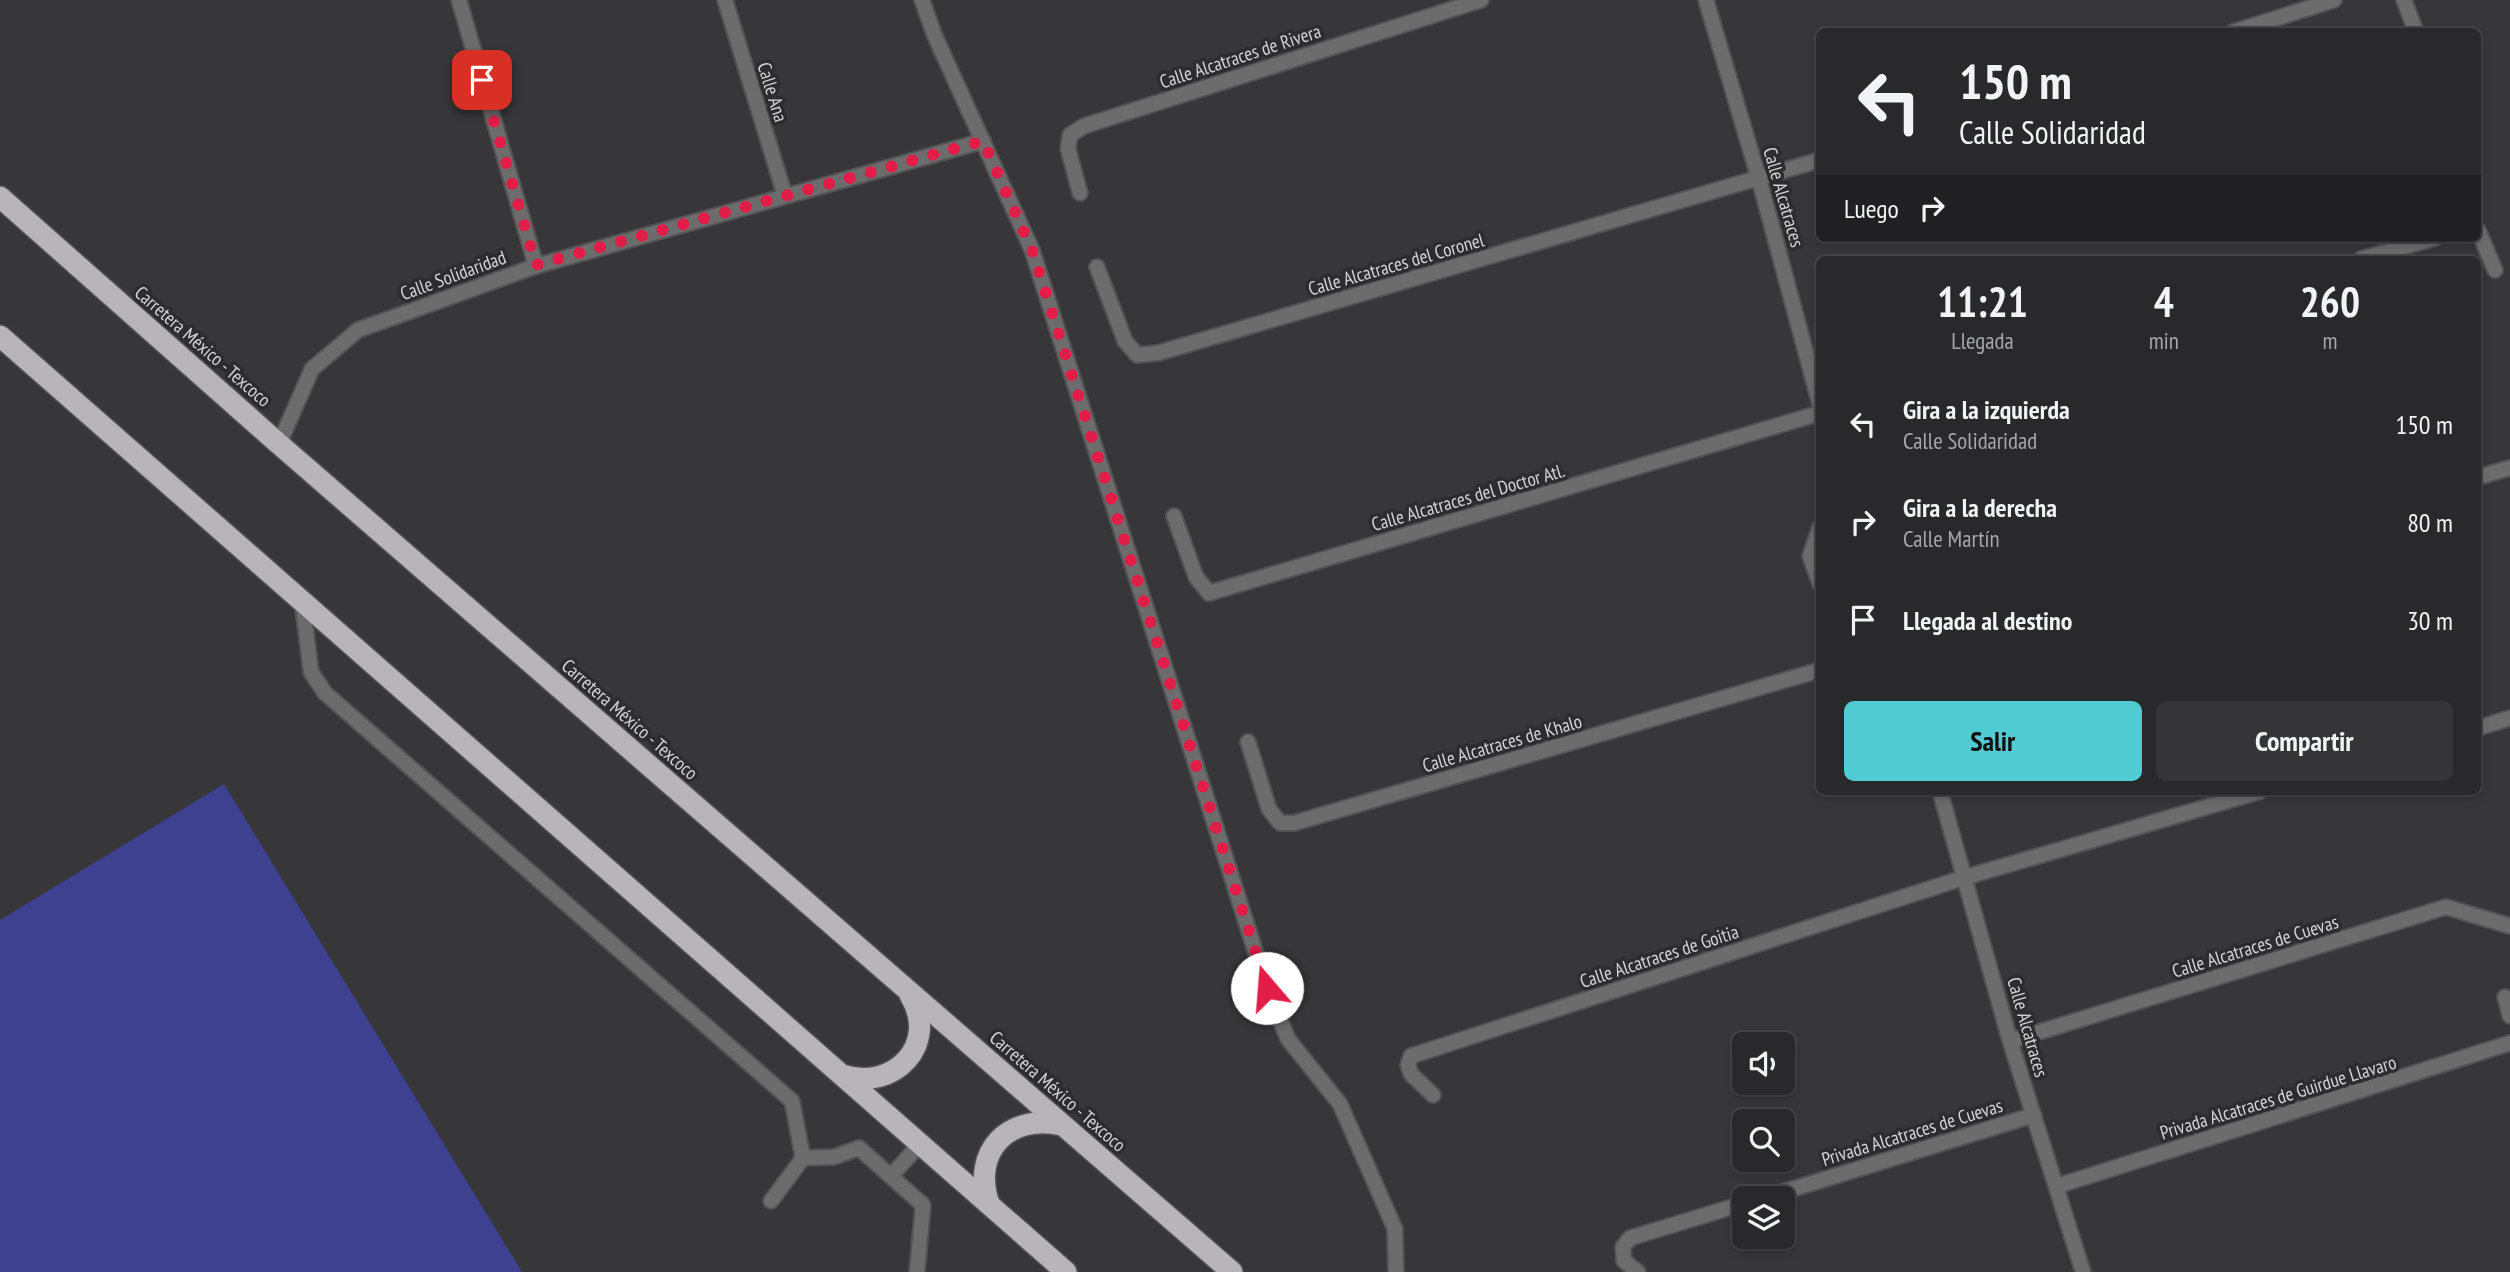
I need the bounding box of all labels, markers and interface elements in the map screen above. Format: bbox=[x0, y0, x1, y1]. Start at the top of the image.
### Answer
street label: Calle Alcatraces de Rivera bbox=[1156, 19, 1324, 93]
text: 150 m bbox=[1959, 49, 2072, 113]
pin bbox=[452, 50, 512, 110]
icon: left bbox=[1844, 56, 1935, 147]
street label: Calle Ana bbox=[753, 59, 793, 125]
icon: arrive bbox=[463, 61, 501, 99]
text: Calle Solidaridad bbox=[1959, 111, 2146, 153]
street label: Calle Alcatraces bbox=[1758, 144, 1810, 250]
icon: right bbox=[1913, 189, 1951, 227]
text: Luego bbox=[1844, 192, 1899, 225]
street label: Calle Alcatraces del Coronel bbox=[1305, 227, 1487, 301]
street label: Calle Solidaridad bbox=[397, 245, 509, 305]
text: 11:21 bbox=[1937, 274, 2028, 329]
text: 4 bbox=[2154, 274, 2174, 329]
text: 260 bbox=[2300, 274, 2360, 329]
street label: Carretera México - Texcoco bbox=[130, 280, 276, 412]
text: Llegada bbox=[1951, 326, 2014, 355]
text: min bbox=[2149, 326, 2179, 355]
text: m bbox=[2322, 326, 2337, 355]
text: Gira a la izquierda bbox=[1903, 393, 2070, 426]
icon: left bbox=[1844, 405, 1882, 443]
text: 150 m bbox=[2395, 408, 2453, 441]
text: Calle Solidaridad bbox=[1903, 426, 2037, 455]
street label: Calle Alcatraces del Doctor Atl. bbox=[1369, 458, 1567, 536]
text: Gira a la derecha bbox=[1903, 491, 2057, 524]
icon: right bbox=[1844, 503, 1882, 541]
text: 80 m bbox=[2407, 506, 2453, 539]
text: Calle Martín bbox=[1903, 524, 2000, 553]
icon: arrive bbox=[1844, 601, 1882, 639]
text: Llegada al destino bbox=[1903, 604, 2072, 637]
text: 30 m bbox=[2407, 604, 2453, 637]
street label: Carretera México - Texcoco bbox=[557, 653, 703, 785]
button: Salir bbox=[1844, 701, 2142, 781]
button: Compartir bbox=[2156, 701, 2453, 781]
street label: Calle Alcatraces de Khalo bbox=[1419, 709, 1585, 777]
street label: Calle Alcatraces de Cuevas bbox=[2169, 909, 2341, 983]
street label: Calle Alcatraces de Goitia bbox=[1577, 919, 1741, 993]
position arrow bbox=[1230, 951, 1304, 1025]
street label: Calle Alcatraces bbox=[2002, 974, 2054, 1080]
street label: Carretera México - Texcoco bbox=[985, 1025, 1131, 1157]
map controls bbox=[1732, 1032, 1795, 1249]
button: sound bbox=[1732, 1032, 1795, 1095]
street label: Privada Alcatraces de Guirdue Llavaro bbox=[2157, 1050, 2399, 1144]
street label: Privada Alcatraces de Cuevas bbox=[1819, 1093, 2005, 1171]
button: search bbox=[1732, 1109, 1795, 1172]
button: layers bbox=[1732, 1186, 1795, 1249]

